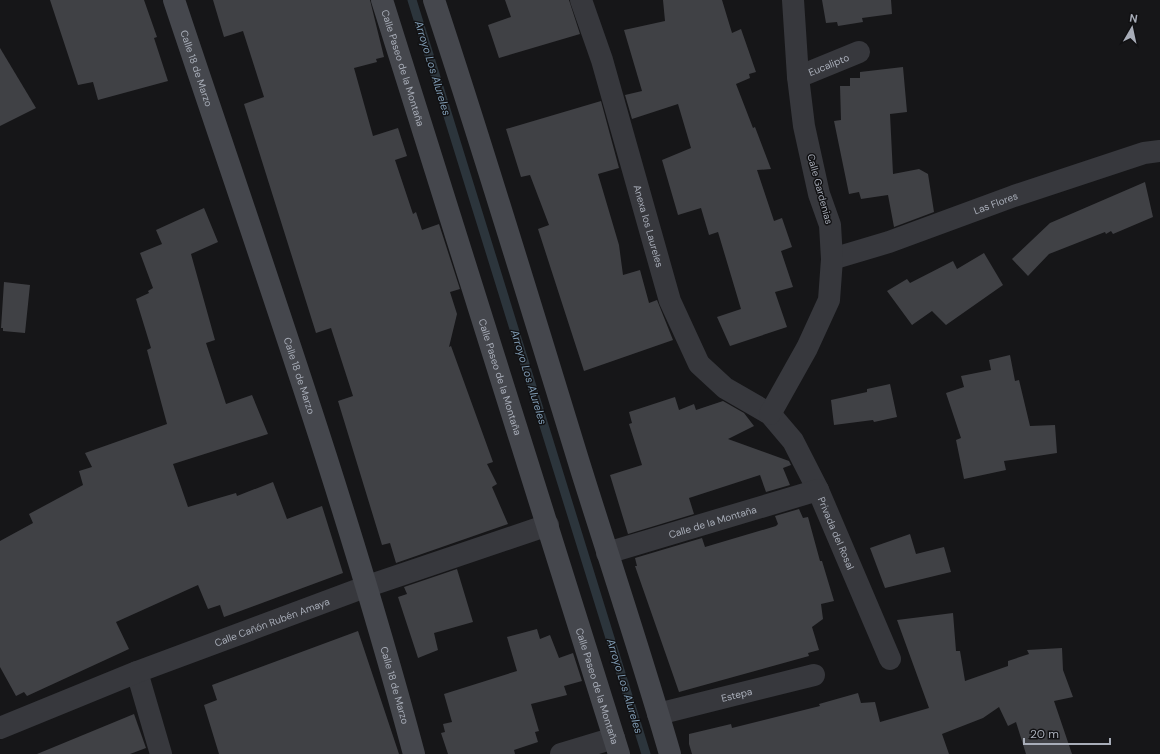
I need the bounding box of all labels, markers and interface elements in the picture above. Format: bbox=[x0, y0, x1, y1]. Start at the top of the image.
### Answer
street label: Calle Paseo de la Montaña bbox=[379, 8, 428, 128]
north arrow bbox=[1112, 8, 1152, 48]
text: N bbox=[1129, 11, 1139, 26]
water label: Arroyo Los Alureles bbox=[412, 18, 454, 118]
street label: Calle 18 de Marzo bbox=[178, 28, 216, 108]
street label: Eucalipto bbox=[806, 50, 851, 79]
street label: Calle Gardenias bbox=[804, 152, 836, 226]
street label: Anexa los Laureles bbox=[631, 183, 667, 269]
street label: Las Flores bbox=[972, 189, 1019, 217]
street label: Calle Paseo de la Montaña bbox=[476, 317, 525, 437]
water label: Arroyo Los Alureles bbox=[508, 327, 550, 427]
street label: Calle 18 de Marzo bbox=[281, 335, 318, 416]
street label: Privada del Rosal bbox=[815, 495, 858, 572]
street label: Calle de la Montaña bbox=[667, 502, 758, 541]
street label: Calle Cañón Rubén Amaya bbox=[213, 594, 331, 649]
street label: Calle Paseo de la Montaña bbox=[573, 626, 622, 746]
water label: Arroyo Los Alureles bbox=[604, 636, 646, 736]
street label: Calle 18 de Marzo bbox=[378, 645, 412, 725]
street label: Estepa bbox=[720, 684, 754, 704]
scale bar bbox=[1024, 720, 1110, 746]
text: 20 m bbox=[1030, 726, 1059, 742]

